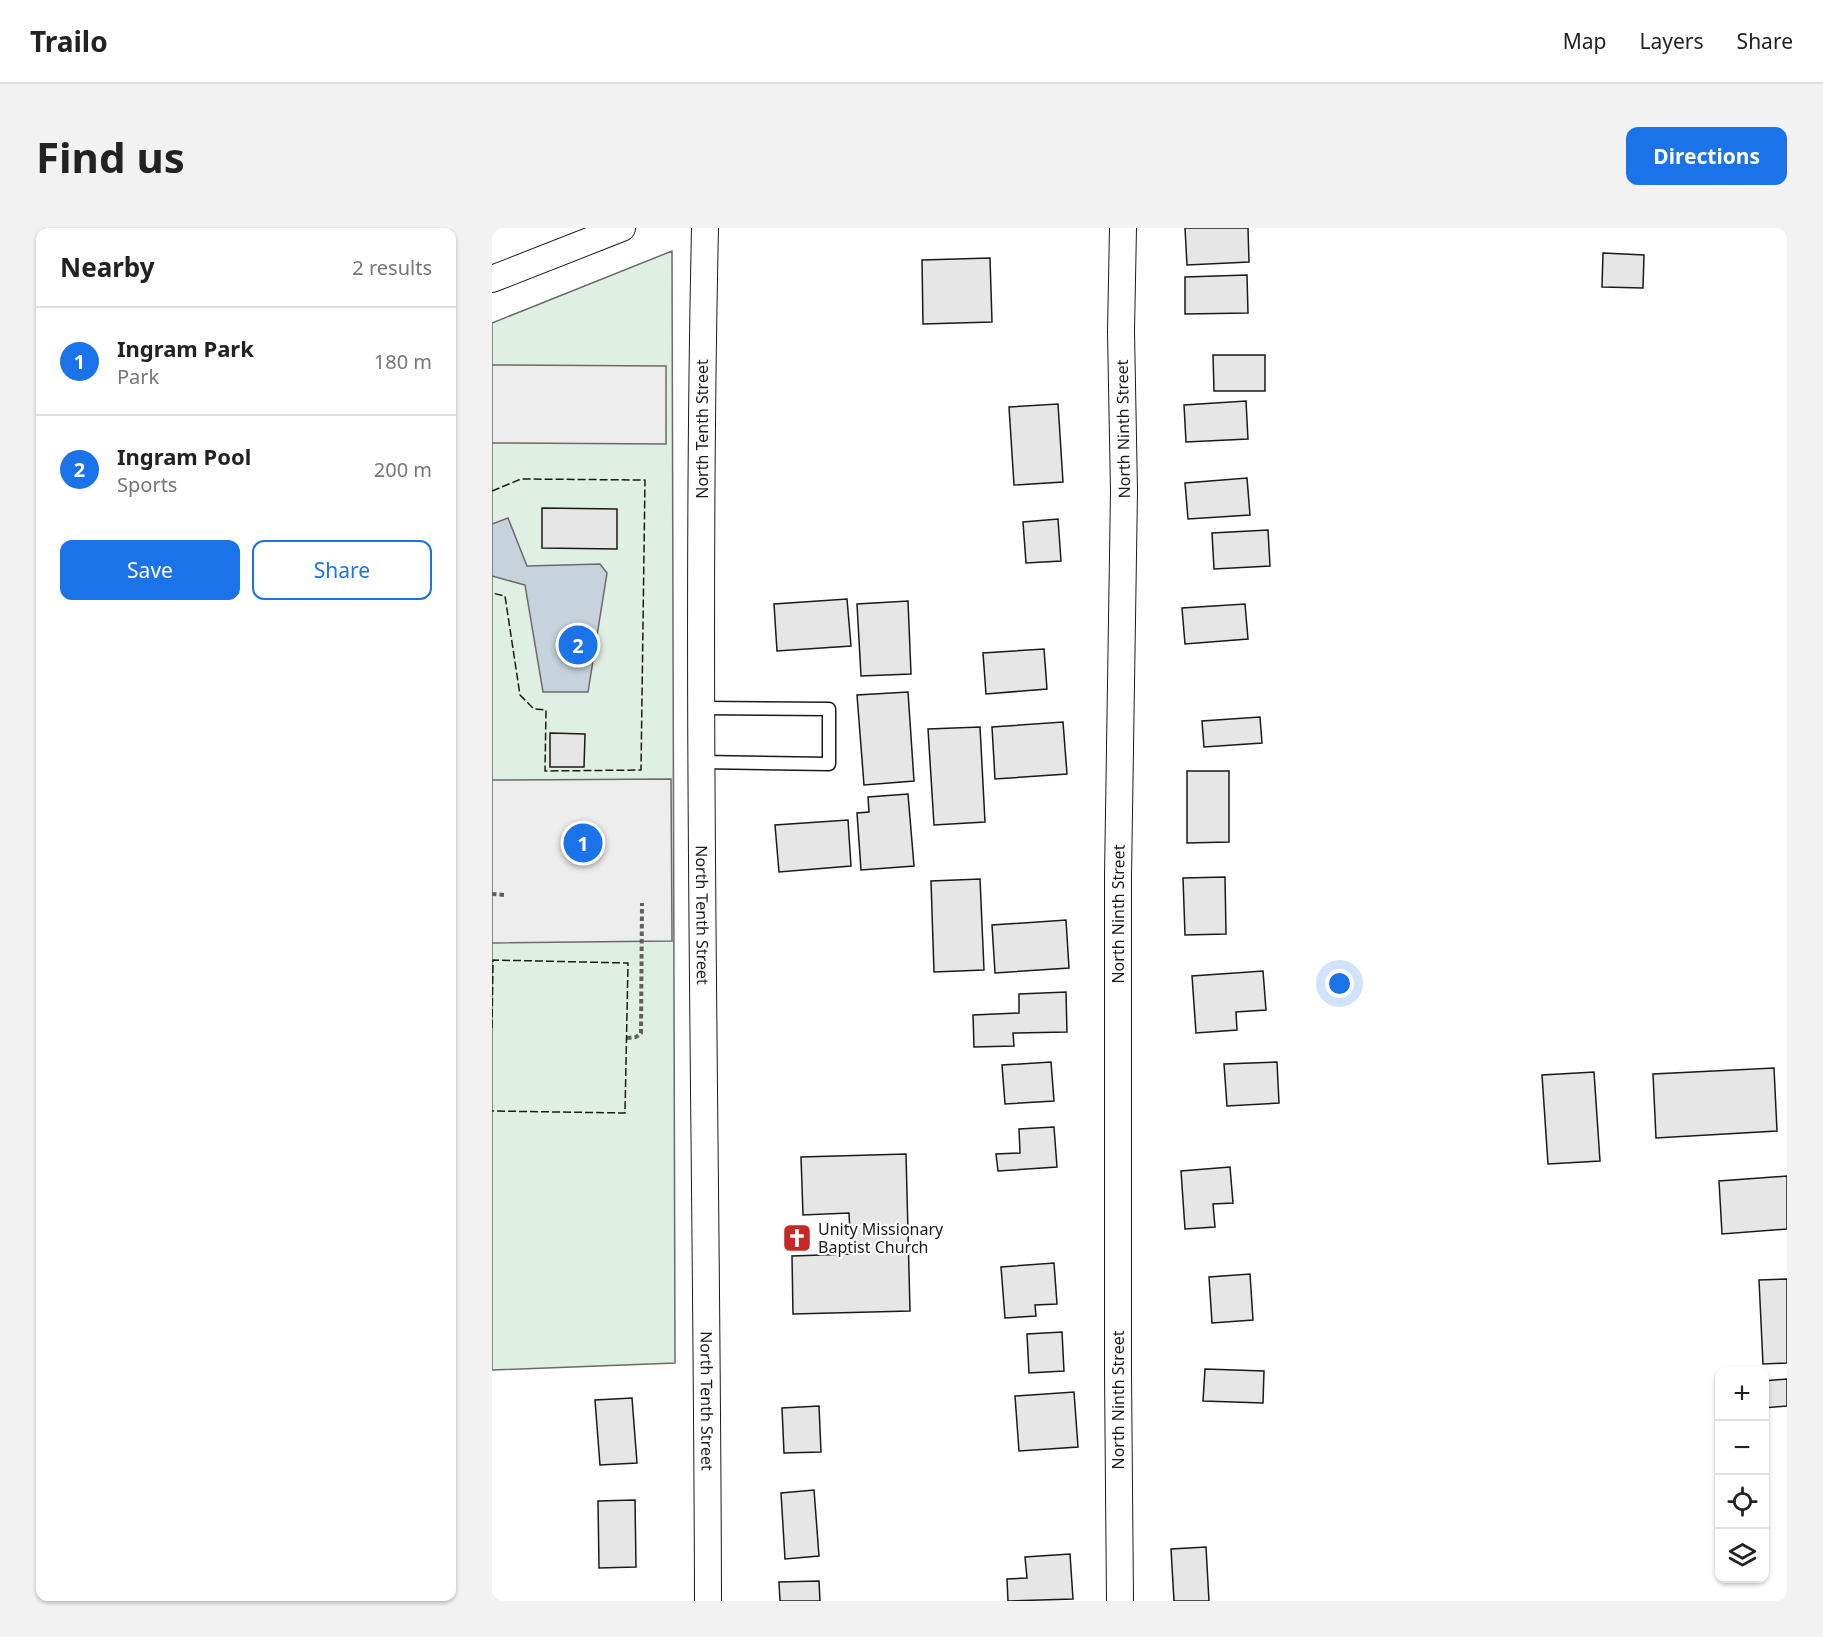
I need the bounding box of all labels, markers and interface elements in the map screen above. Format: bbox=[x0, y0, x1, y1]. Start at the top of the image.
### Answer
text: Trailo bbox=[30, 22, 108, 60]
text: Map bbox=[1563, 27, 1607, 55]
text: Layers bbox=[1640, 27, 1704, 55]
text: Share bbox=[1737, 27, 1793, 55]
button: Directions bbox=[1626, 127, 1787, 185]
text: Find us bbox=[36, 128, 185, 185]
text: Nearby bbox=[60, 249, 155, 285]
text: 2 results bbox=[352, 254, 432, 281]
text: Ingram Park bbox=[117, 333, 254, 363]
text: 1 bbox=[74, 348, 85, 375]
text: 180 m bbox=[374, 348, 432, 375]
street label: North Tenth Street bbox=[691, 359, 713, 499]
street label: North Ninth Street bbox=[1111, 359, 1135, 499]
text: Park bbox=[117, 363, 159, 390]
text: Ingram Pool bbox=[117, 441, 251, 471]
text: 2 bbox=[74, 456, 85, 483]
text: 200 m bbox=[374, 456, 432, 483]
text: Sports bbox=[117, 471, 177, 498]
button: Save bbox=[60, 540, 240, 600]
button: Share bbox=[252, 540, 432, 600]
pin: 2 bbox=[558, 622, 598, 668]
pin: 1 bbox=[564, 820, 602, 866]
street label: North Ninth Street bbox=[1107, 844, 1130, 984]
street label: North Tenth Street bbox=[691, 845, 714, 985]
your location bbox=[1325, 969, 1354, 998]
place label: Unity Missionary Baptist Church bbox=[818, 1218, 944, 1258]
church icon: Unity Missionary Baptist Church bbox=[781, 1222, 813, 1254]
street label: North Ninth Street bbox=[1107, 1330, 1129, 1469]
street label: North Tenth Street bbox=[695, 1331, 718, 1471]
map controls bbox=[1715, 1367, 1769, 1583]
button: + bbox=[1715, 1367, 1769, 1421]
button: − bbox=[1715, 1421, 1769, 1475]
button: locate bbox=[1715, 1475, 1769, 1529]
button: layers bbox=[1715, 1529, 1769, 1583]

